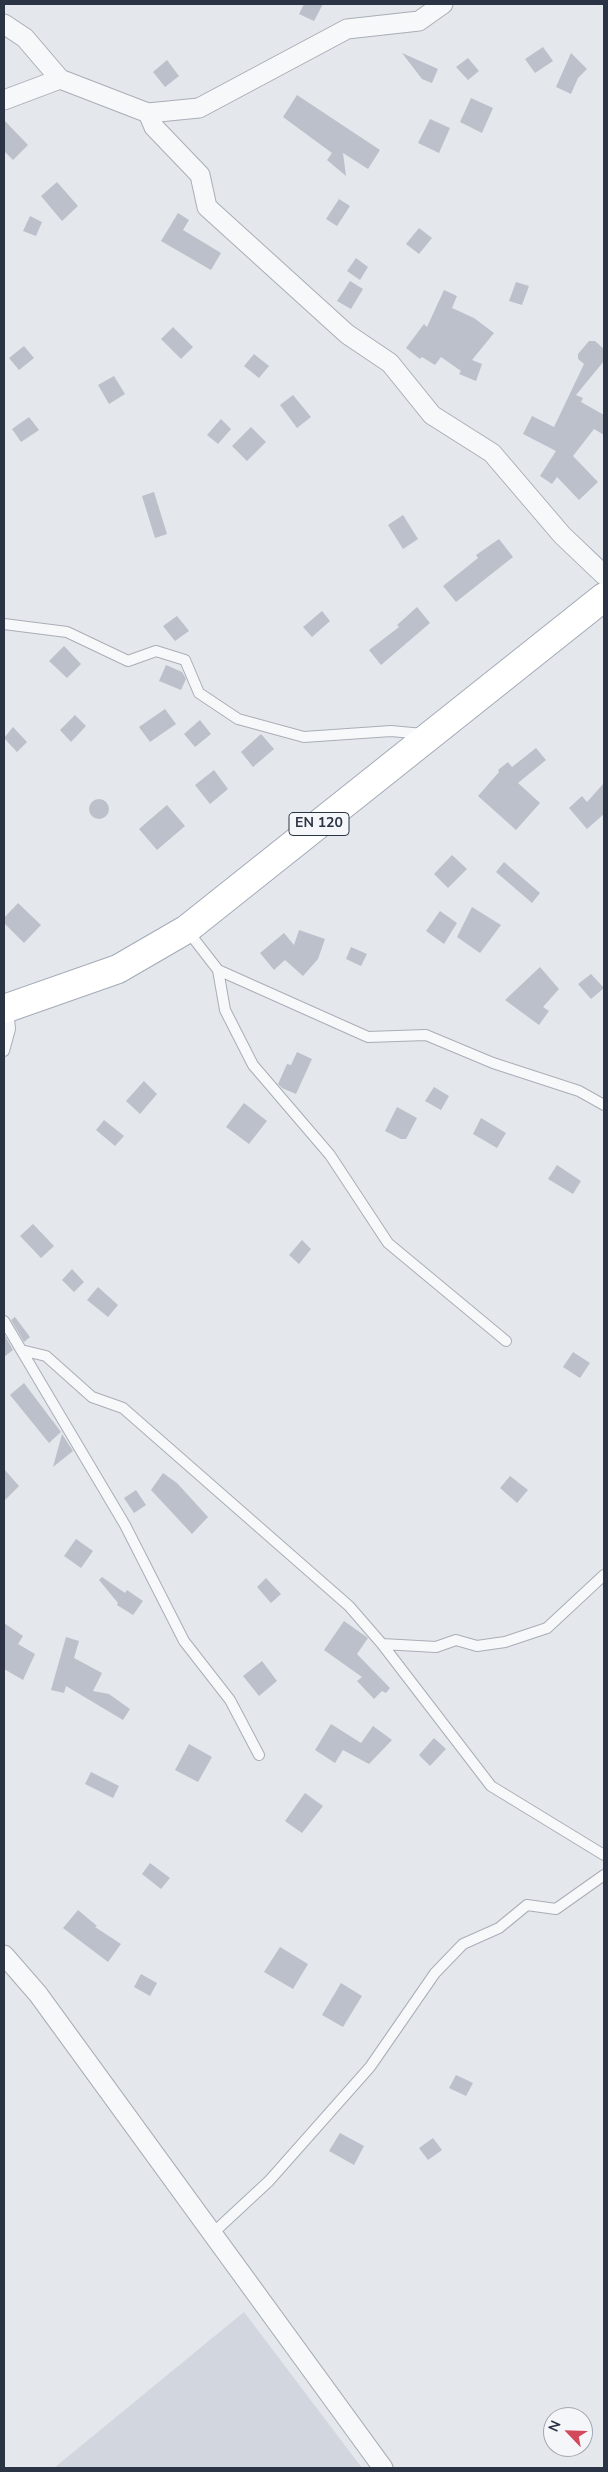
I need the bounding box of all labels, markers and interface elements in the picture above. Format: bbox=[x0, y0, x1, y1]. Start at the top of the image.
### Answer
road number: EN 120 bbox=[289, 812, 349, 836]
north arrow bbox=[543, 2407, 593, 2457]
text: N bbox=[544, 2417, 566, 2435]

